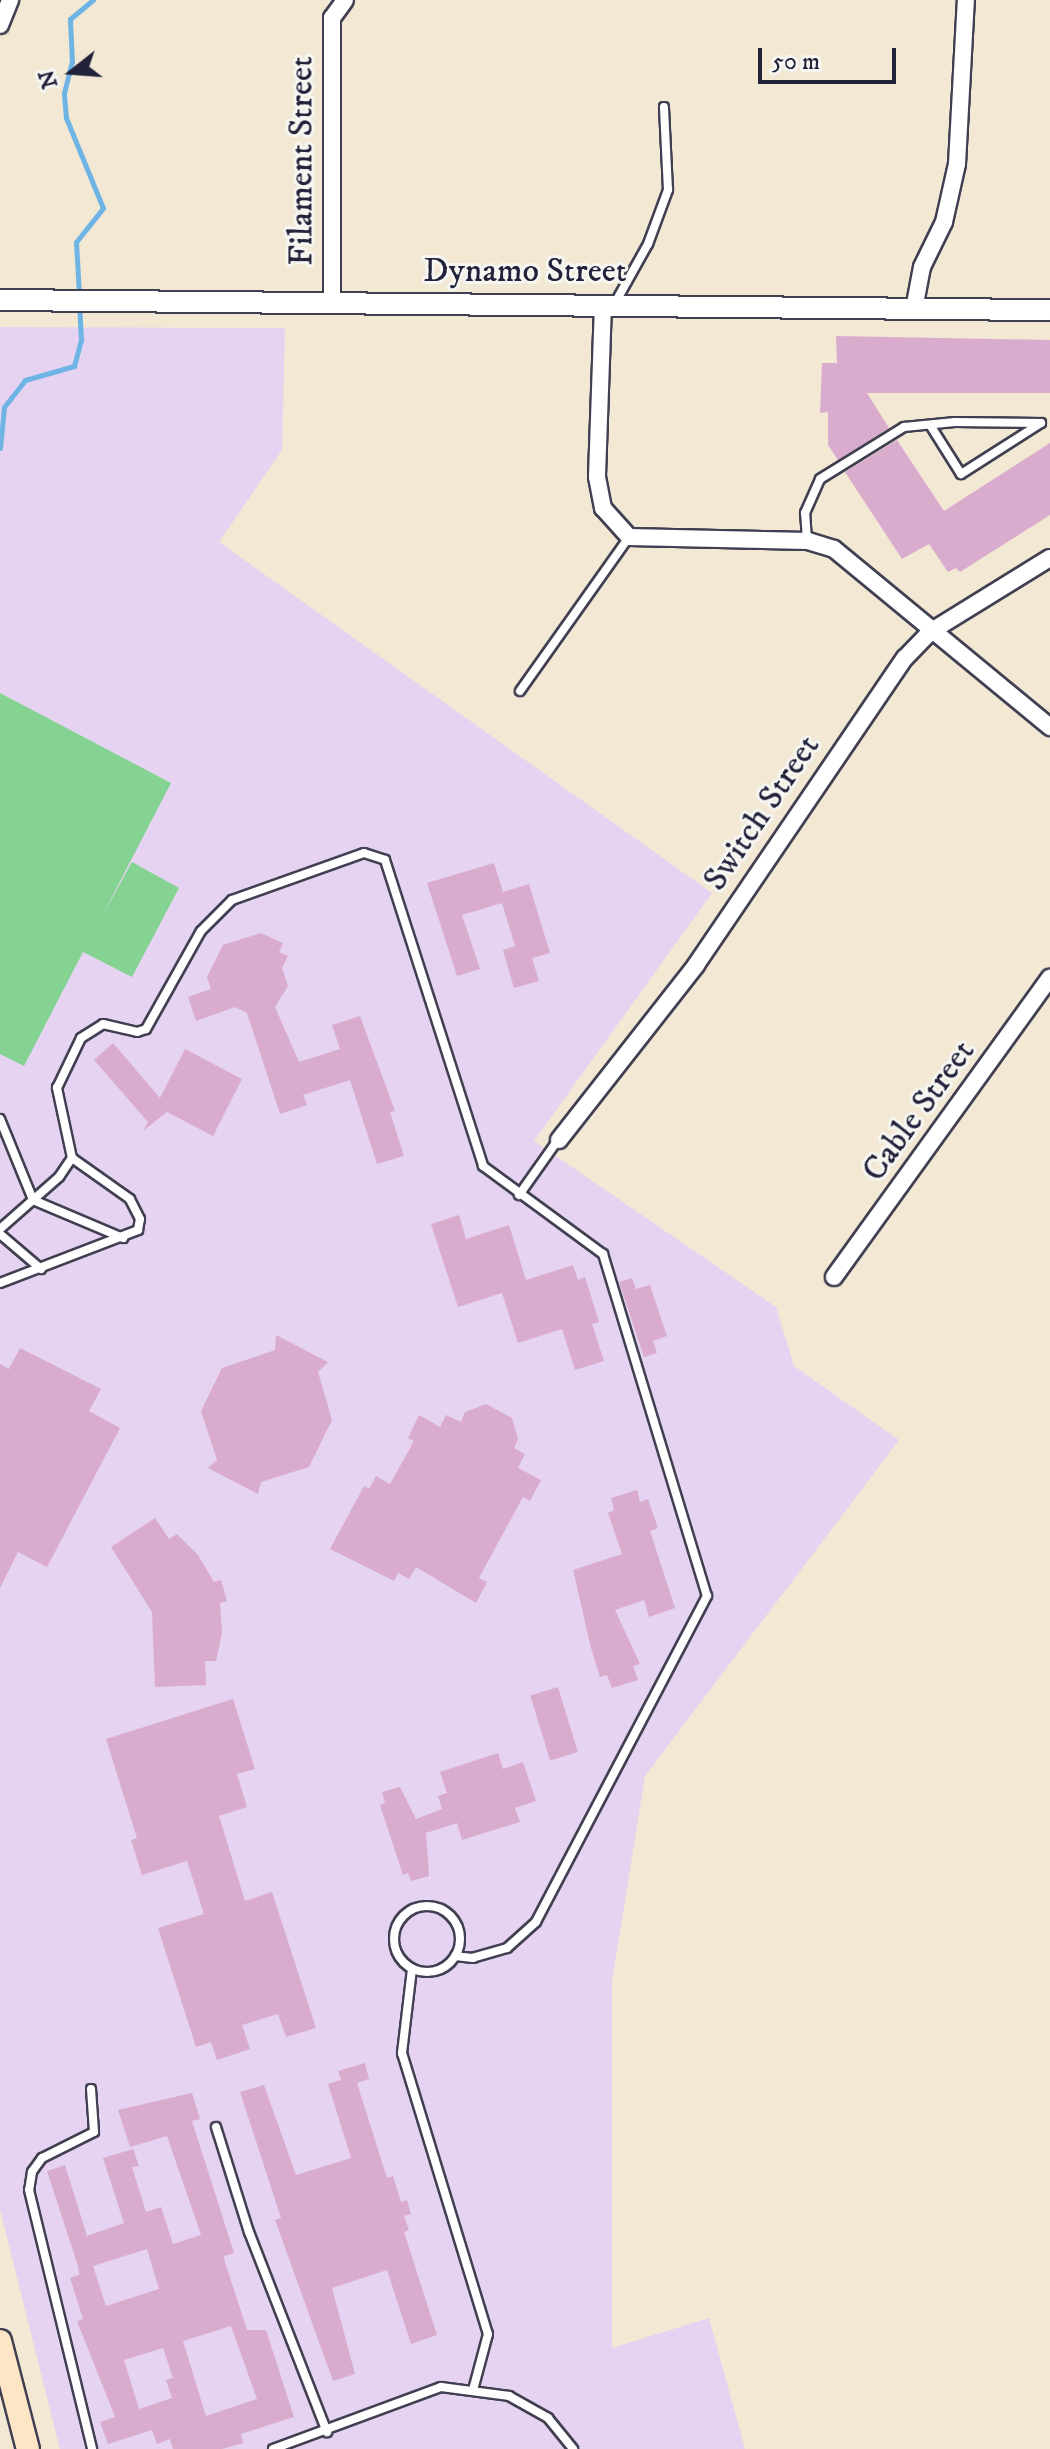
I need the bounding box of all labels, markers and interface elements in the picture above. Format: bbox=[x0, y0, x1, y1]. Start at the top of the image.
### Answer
north arrow bbox=[32, 32, 112, 112]
scale bar bbox=[762, 32, 900, 82]
text: 50 m bbox=[772, 47, 820, 77]
street label: Filament Street bbox=[282, 56, 322, 266]
text: N bbox=[33, 67, 64, 92]
street label: Dynamo Street bbox=[423, 252, 627, 292]
street label: Switch Street bbox=[695, 727, 829, 899]
street label: Cable Street bbox=[854, 1032, 984, 1190]

